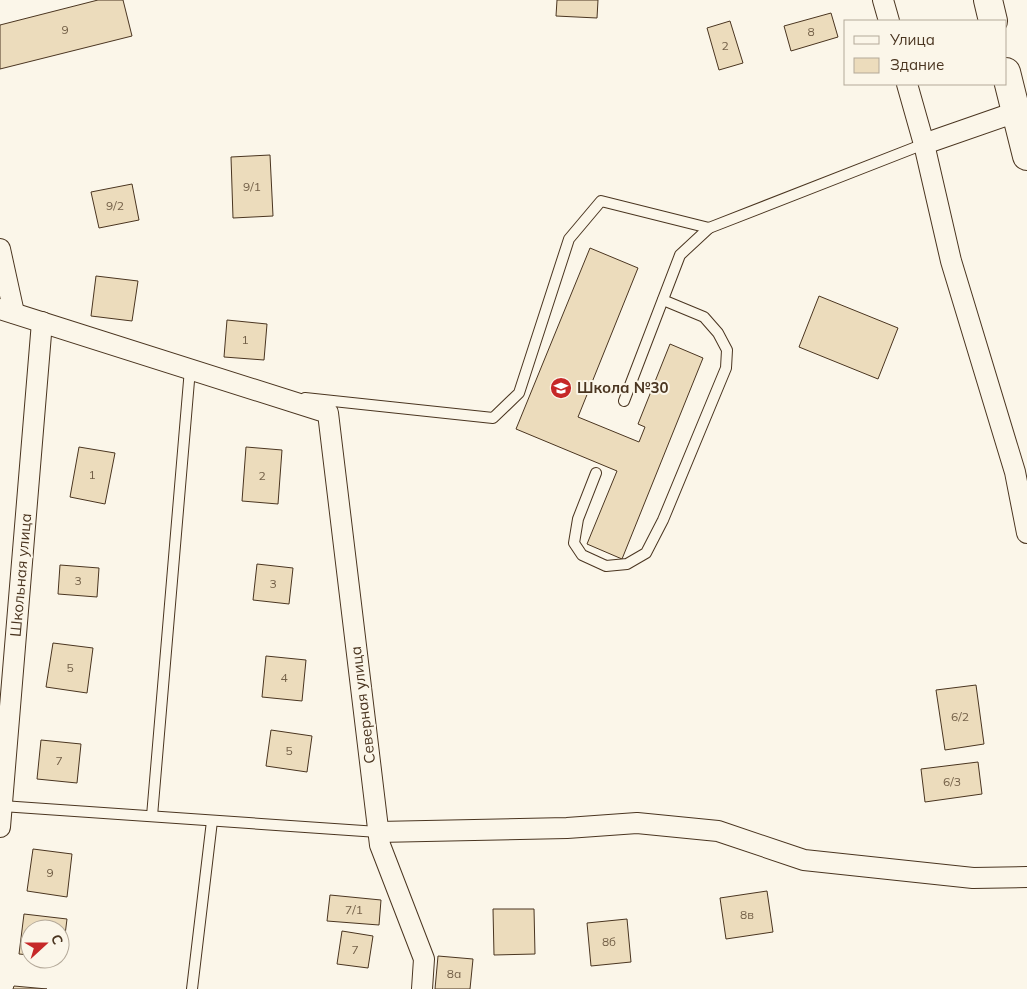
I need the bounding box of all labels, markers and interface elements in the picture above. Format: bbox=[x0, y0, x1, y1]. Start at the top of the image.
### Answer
legend bbox=[844, 20, 1007, 85]
house number: 9 bbox=[61, 22, 69, 37]
house number: 8 bbox=[807, 24, 815, 39]
text: Улица bbox=[889, 30, 935, 49]
house number: 2 bbox=[721, 38, 729, 53]
text: Здание bbox=[890, 55, 944, 74]
house number: 9/1 bbox=[243, 179, 261, 194]
house number: 9/2 bbox=[106, 198, 124, 213]
house number: 1 bbox=[241, 332, 249, 347]
school or university icon: Школа №30 bbox=[549, 376, 573, 400]
place label: Школа №30 bbox=[577, 378, 668, 397]
house number: 1 bbox=[88, 467, 96, 482]
house number: 2 bbox=[258, 468, 266, 483]
street label: Школьная улица bbox=[6, 512, 35, 637]
house number: 3 bbox=[74, 573, 82, 588]
house number: 3 bbox=[269, 576, 277, 591]
street label: Северная улица bbox=[346, 645, 379, 765]
house number: 5 bbox=[66, 660, 74, 675]
house number: 4 bbox=[280, 670, 288, 685]
house number: 6/2 bbox=[951, 709, 969, 724]
house number: 5 bbox=[285, 743, 293, 758]
house number: 7 bbox=[55, 753, 63, 768]
house number: 6/3 bbox=[943, 774, 961, 789]
house number: 9 bbox=[46, 865, 54, 880]
house number: 7/1 bbox=[345, 902, 363, 917]
house number: 8в bbox=[740, 907, 754, 922]
north arrow bbox=[20, 919, 70, 969]
text: С bbox=[47, 932, 67, 947]
house number: 8б bbox=[602, 934, 616, 949]
house number: 7 bbox=[351, 942, 359, 957]
house number: 8а bbox=[447, 966, 461, 981]

